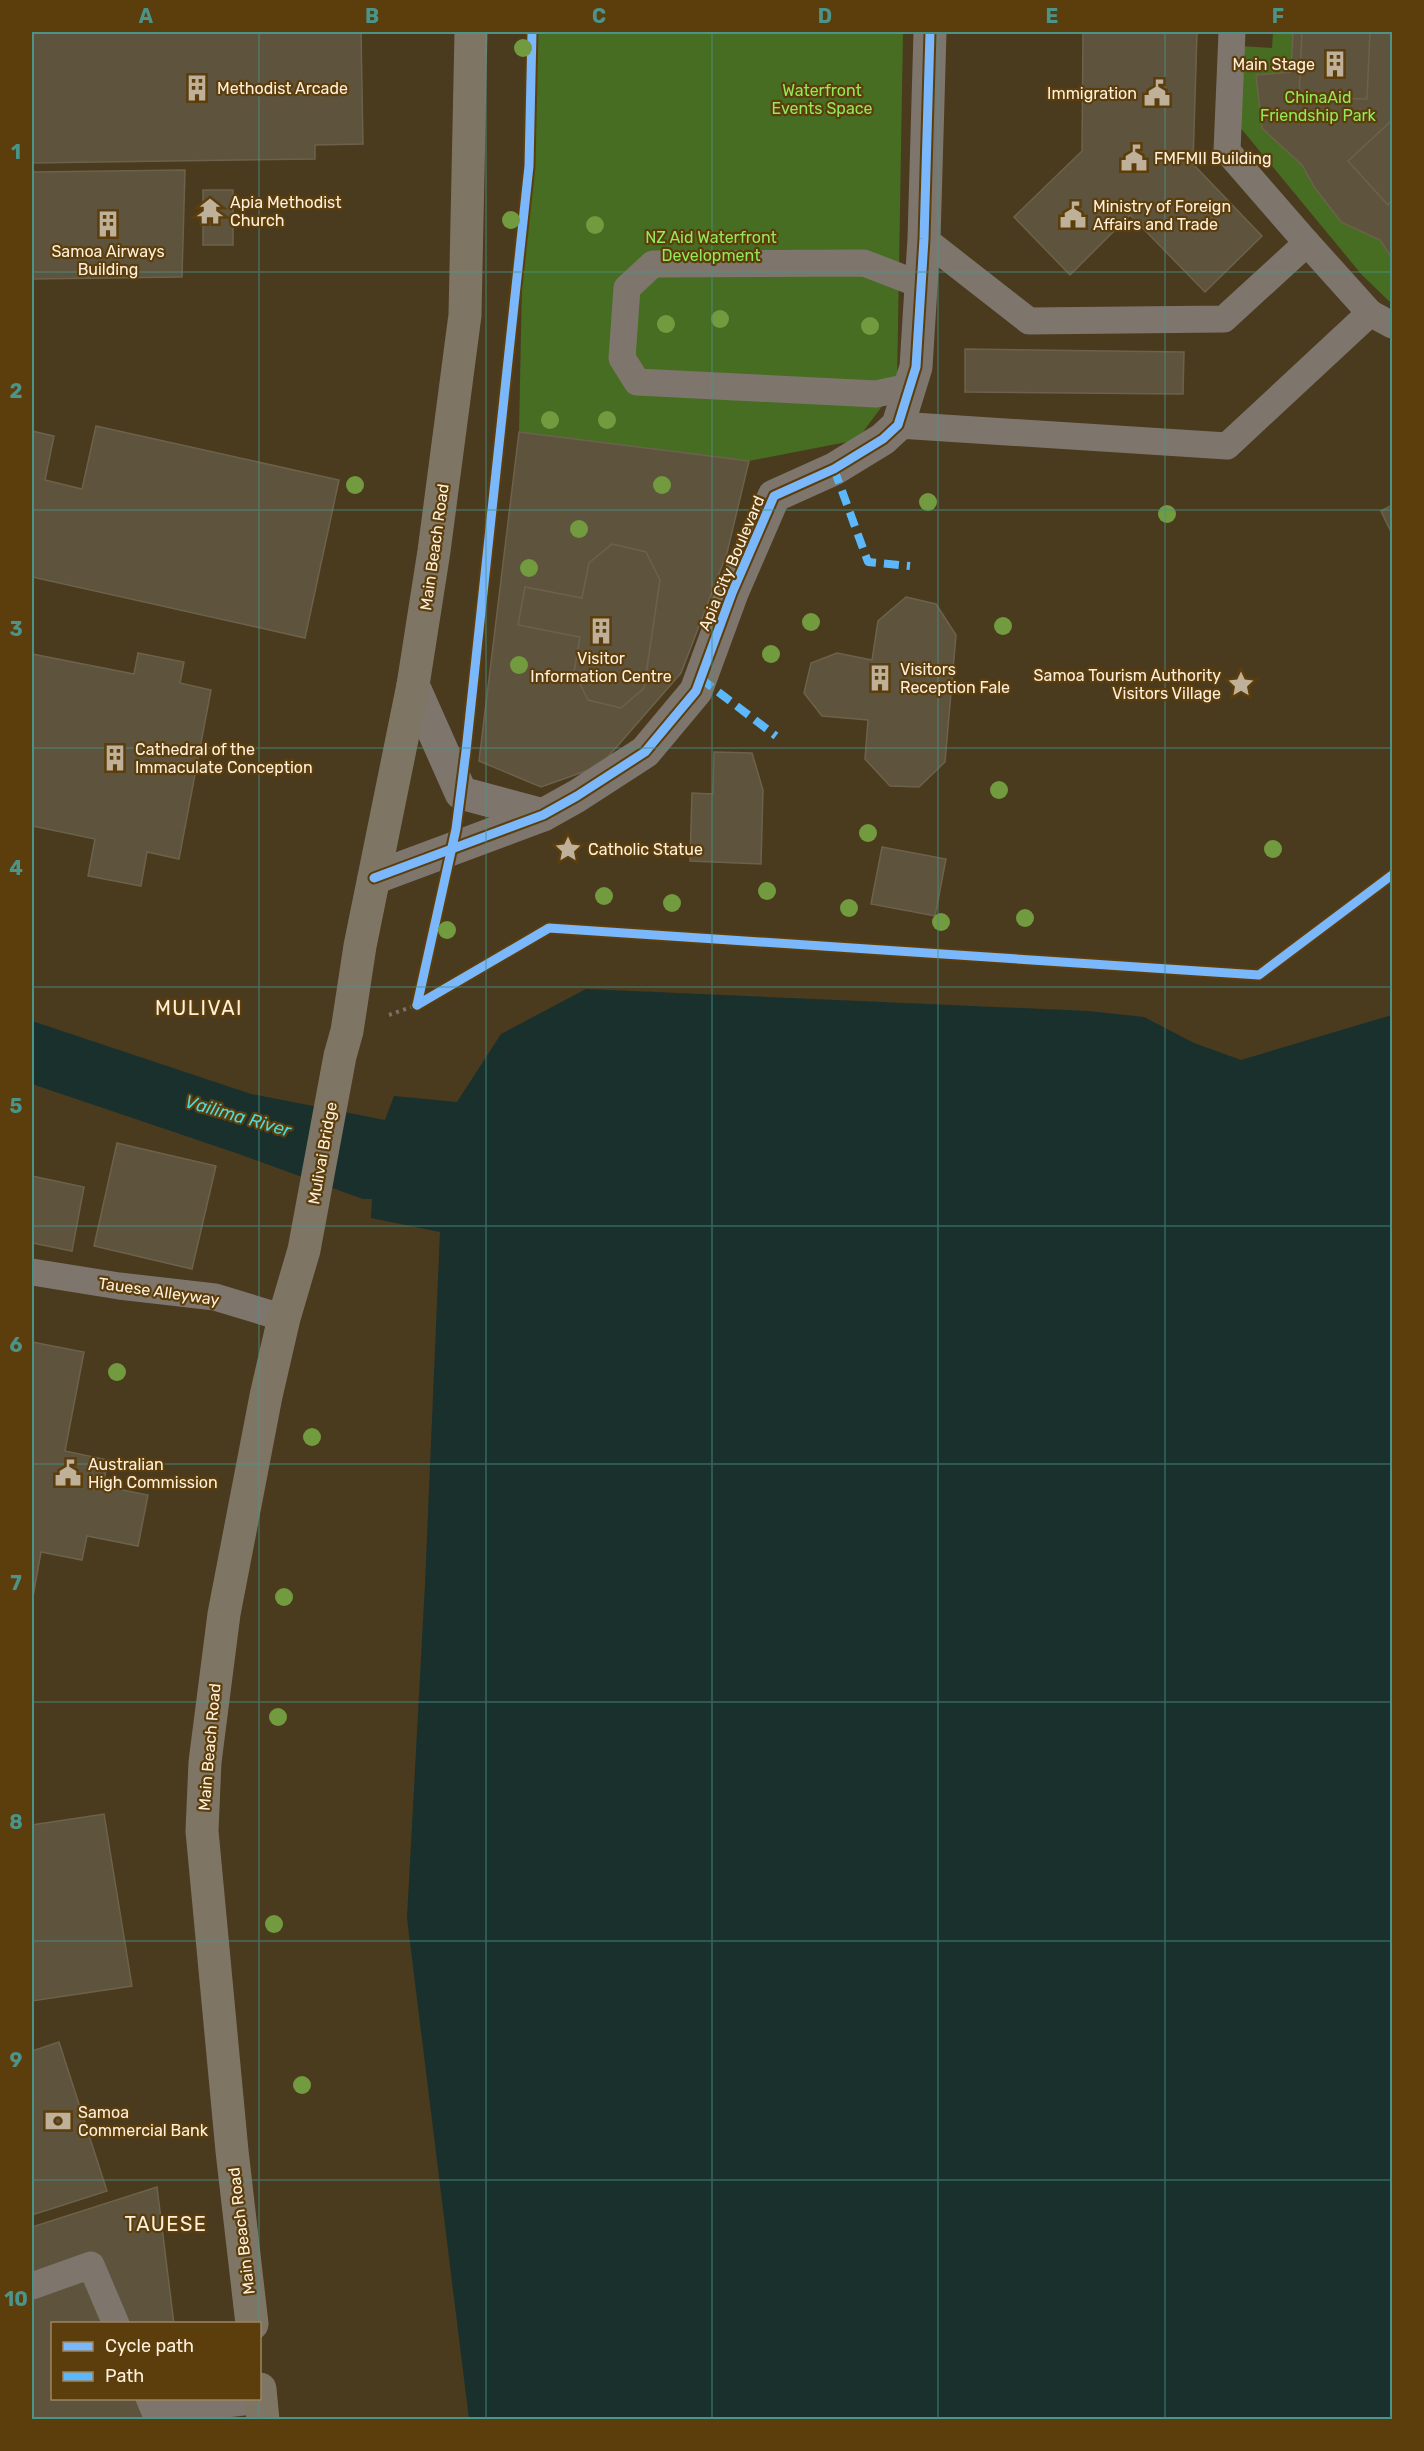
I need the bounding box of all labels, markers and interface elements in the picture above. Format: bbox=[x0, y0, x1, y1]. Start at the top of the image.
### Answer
text: A bbox=[139, 4, 154, 28]
text: B bbox=[365, 4, 379, 28]
text: C bbox=[592, 4, 606, 28]
text: D bbox=[818, 4, 832, 28]
text: E bbox=[1046, 4, 1058, 28]
text: F bbox=[1272, 4, 1284, 28]
building icon: Main Stage bbox=[1320, 49, 1350, 79]
place label: Main Stage bbox=[1232, 55, 1315, 74]
building icon: Methodist Arcade bbox=[182, 73, 212, 103]
public building icon: Immigration bbox=[1142, 78, 1172, 108]
place label: Methodist Arcade bbox=[217, 79, 348, 98]
park label: Waterfront Events Space bbox=[771, 81, 873, 118]
place label: Immigration bbox=[1047, 84, 1137, 103]
park label: ChinaAid Friendship Park bbox=[1260, 88, 1377, 125]
text: 1 bbox=[11, 140, 21, 164]
public building icon: FMFMII Building bbox=[1119, 143, 1149, 173]
place label: FMFMII Building bbox=[1154, 149, 1271, 168]
place label: Apia Methodist Church bbox=[230, 193, 341, 230]
temple icon: Apia Methodist Church bbox=[195, 196, 225, 226]
place label: Ministry of Foreign Affairs and Trade bbox=[1093, 197, 1231, 234]
public building icon: Ministry of Foreign Affairs and Trade bbox=[1058, 200, 1088, 230]
building icon: Samoa Airways Building bbox=[93, 209, 123, 239]
park label: NZ Aid Waterfront Development bbox=[645, 228, 777, 265]
place label: Samoa Airways Building bbox=[51, 242, 165, 279]
text: 2 bbox=[10, 379, 23, 403]
street label: Main Beach Road bbox=[416, 482, 453, 612]
street label: Apia City Boulevard bbox=[694, 493, 769, 634]
building icon: Visitor Information Centre bbox=[586, 616, 616, 646]
text: 3 bbox=[9, 617, 23, 641]
place label: Visitor Information Centre bbox=[530, 649, 672, 686]
place label: Visitors Reception Fale bbox=[900, 660, 1010, 697]
building icon: Visitors Reception Fale bbox=[865, 663, 895, 693]
place label: Samoa Tourism Authority Visitors Village bbox=[1034, 666, 1221, 703]
place icon: Samoa Tourism Authority Visitors Village bbox=[1226, 669, 1256, 699]
place label: Cathedral of the Immaculate Conception bbox=[135, 740, 313, 777]
building icon: Cathedral of the Immaculate Conception bbox=[100, 743, 130, 773]
place icon: Catholic Statue bbox=[553, 834, 583, 864]
place label: Catholic Statue bbox=[588, 840, 703, 859]
text: 4 bbox=[9, 856, 23, 880]
district label: MULIVAI bbox=[155, 996, 243, 1020]
water label: Vailima River bbox=[182, 1090, 295, 1142]
text: 5 bbox=[10, 1094, 23, 1118]
street label: Mulivai Bridge bbox=[304, 1100, 341, 1206]
street label: Tauese Alleyway bbox=[97, 1274, 221, 1309]
text: 6 bbox=[9, 1333, 23, 1357]
place label: Australian High Commission bbox=[88, 1455, 218, 1492]
public building icon: Australian High Commission bbox=[53, 1458, 83, 1488]
text: 7 bbox=[10, 1571, 22, 1595]
street label: Main Beach Road bbox=[194, 1682, 225, 1812]
text: 8 bbox=[9, 1810, 23, 1834]
text: 9 bbox=[10, 2048, 23, 2072]
place label: Samoa Commercial Bank bbox=[78, 2103, 209, 2140]
bank icon: Samoa Commercial Bank bbox=[43, 2106, 73, 2136]
street label: Main Beach Road bbox=[224, 2166, 259, 2296]
district label: TAUESE bbox=[125, 2212, 207, 2236]
text: 10 bbox=[4, 2287, 28, 2311]
legend bbox=[51, 2322, 261, 2400]
text: Cycle path bbox=[105, 2335, 194, 2357]
text: Path bbox=[105, 2365, 144, 2387]

